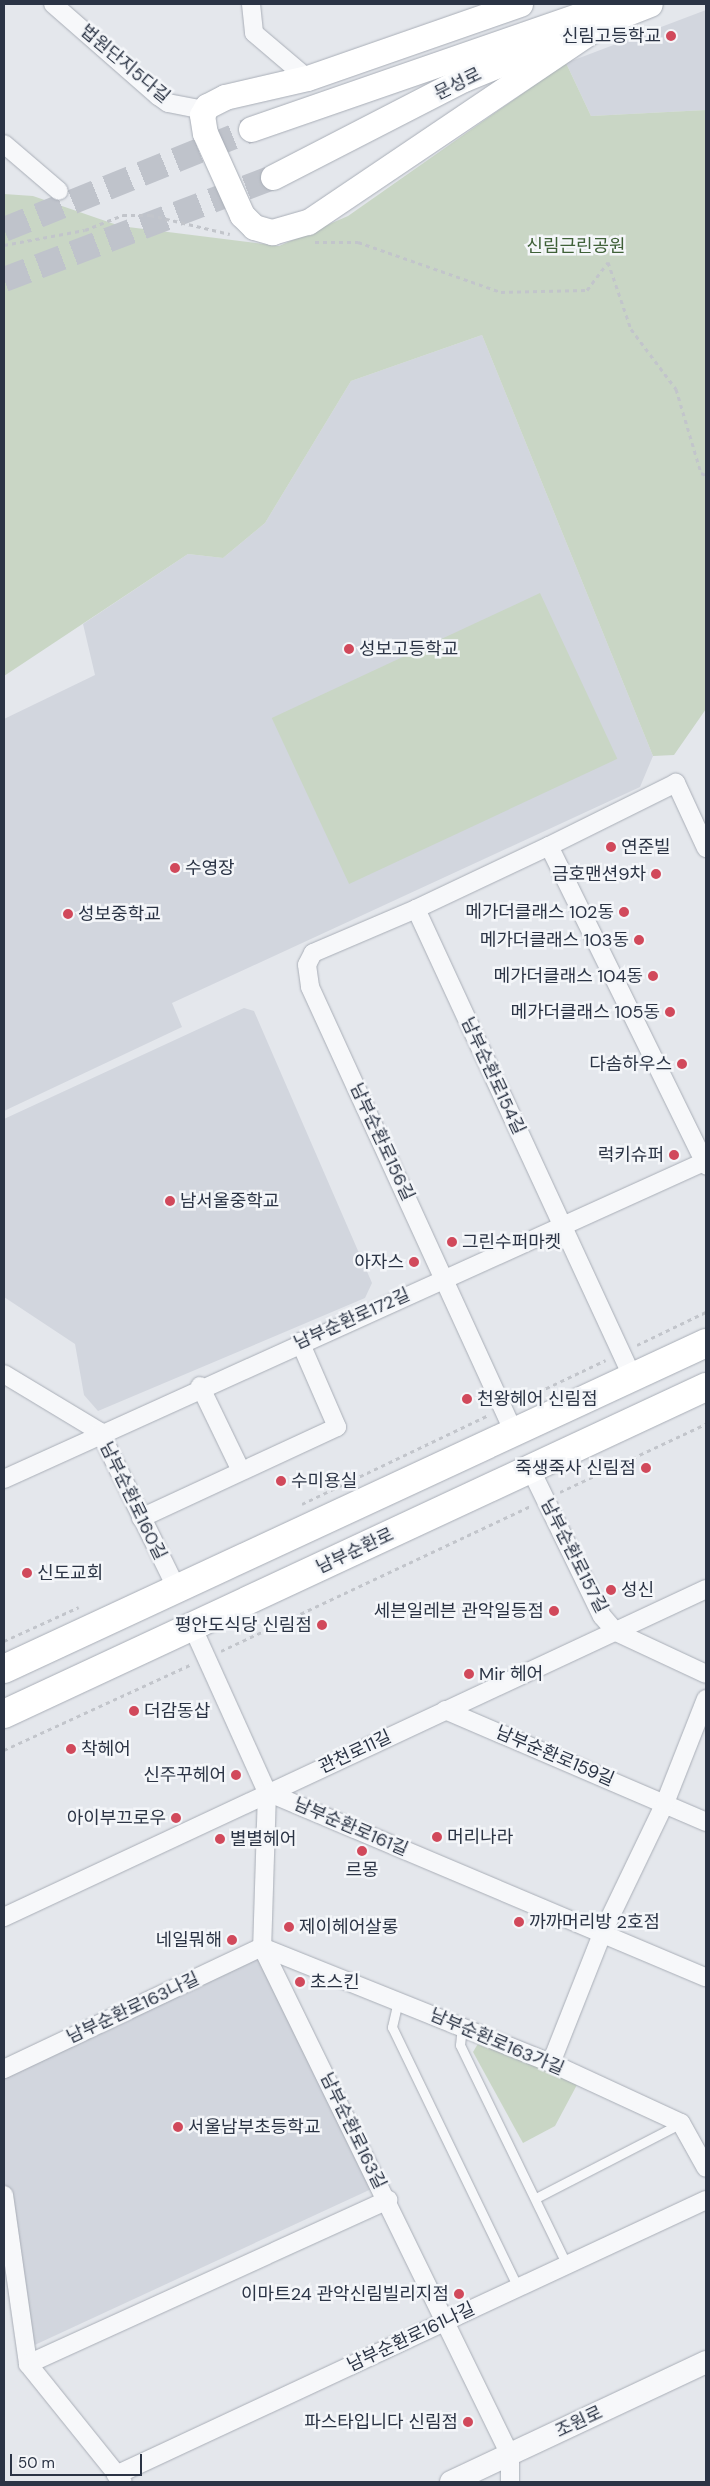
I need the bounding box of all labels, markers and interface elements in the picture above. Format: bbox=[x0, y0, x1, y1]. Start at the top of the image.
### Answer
street label: 법원단지5다길 bbox=[76, 20, 174, 108]
place label: 신림고등학교 bbox=[562, 25, 661, 47]
marker: 신림고등학교 bbox=[665, 30, 677, 42]
street label: 문성로 bbox=[431, 63, 485, 105]
park label: 신림근린공원 bbox=[526, 235, 626, 257]
place label: 성보고등학교 bbox=[359, 638, 458, 660]
marker: 성보고등학교 bbox=[343, 643, 355, 655]
place label: 연준빌 bbox=[621, 836, 671, 858]
marker: 연준빌 bbox=[605, 841, 617, 853]
place label: 수영장 bbox=[185, 857, 235, 879]
marker: 수영장 bbox=[169, 862, 181, 874]
place label: 금호맨션9차 bbox=[552, 863, 646, 885]
marker: 금호맨션9차 bbox=[650, 868, 662, 880]
place label: 메가더클래스 102동 bbox=[465, 901, 614, 923]
place label: 성보중학교 bbox=[78, 903, 161, 925]
marker: 메가더클래스 102동 bbox=[618, 906, 630, 918]
marker: 성보중학교 bbox=[62, 908, 74, 920]
place label: 메가더클래스 103동 bbox=[480, 929, 629, 951]
marker: 메가더클래스 103동 bbox=[633, 934, 645, 946]
place label: 메가더클래스 104동 bbox=[493, 965, 643, 987]
marker: 메가더클래스 104동 bbox=[647, 970, 659, 982]
place label: 메가더클래스 105동 bbox=[510, 1001, 660, 1023]
marker: 메가더클래스 105동 bbox=[664, 1006, 676, 1018]
street label: 남부순환로154길 bbox=[456, 1014, 530, 1138]
place label: 다솜하우스 bbox=[589, 1053, 672, 1075]
marker: 다솜하우스 bbox=[676, 1058, 688, 1070]
street label: 남부순환로156길 bbox=[345, 1080, 419, 1204]
place label: 럭키슈퍼 bbox=[598, 1144, 664, 1166]
marker: 럭키슈퍼 bbox=[668, 1149, 680, 1161]
place label: 남서울중학교 bbox=[180, 1190, 279, 1212]
marker: 남서울중학교 bbox=[164, 1195, 176, 1207]
place label: 그린수퍼마켓 bbox=[462, 1231, 561, 1253]
marker: 그린수퍼마켓 bbox=[446, 1236, 458, 1248]
place label: 아자스 bbox=[354, 1251, 404, 1273]
marker: 아자스 bbox=[408, 1256, 420, 1268]
street label: 남부순환로172길 bbox=[291, 1284, 413, 1354]
place label: 천왕헤어 신림점 bbox=[477, 1388, 598, 1410]
marker: 천왕헤어 신림점 bbox=[461, 1393, 473, 1405]
street label: 남부순환로160길 bbox=[95, 1438, 171, 1564]
place label: 죽생죽사 신림점 bbox=[515, 1457, 636, 1479]
marker: 죽생죽사 신림점 bbox=[640, 1462, 652, 1474]
place label: 수미용실 bbox=[291, 1470, 357, 1492]
marker: 수미용실 bbox=[275, 1475, 287, 1487]
street label: 남부순환로157길 bbox=[536, 1495, 612, 1617]
street label: 남부순환로 bbox=[313, 1524, 397, 1578]
place label: 신도교회 bbox=[37, 1562, 103, 1584]
marker: 신도교회 bbox=[21, 1567, 33, 1579]
place label: 성신 bbox=[621, 1579, 654, 1601]
marker: 성신 bbox=[605, 1584, 617, 1596]
place label: 세븐일레븐 관악일등점 bbox=[374, 1600, 544, 1622]
marker: 세븐일레븐 관악일등점 bbox=[548, 1605, 560, 1617]
place label: 평안도식당 신림점 bbox=[175, 1614, 312, 1636]
marker: 평안도식당 신림점 bbox=[316, 1619, 328, 1631]
place label: Mir 헤어 bbox=[479, 1663, 543, 1685]
marker: Mir 헤어 bbox=[463, 1668, 475, 1680]
place label: 더감동삽 bbox=[144, 1700, 210, 1722]
marker: 더감동삽 bbox=[128, 1705, 140, 1717]
street label: 남부순환로159길 bbox=[492, 1721, 618, 1791]
street label: 관천로11길 bbox=[315, 1726, 395, 1778]
place label: 착헤어 bbox=[81, 1738, 131, 1760]
marker: 착헤어 bbox=[65, 1743, 77, 1755]
place label: 신주꾸헤어 bbox=[143, 1764, 226, 1786]
marker: 신주꾸헤어 bbox=[230, 1769, 242, 1781]
street label: 남부순환로161길 bbox=[291, 1793, 411, 1861]
place label: 아이부끄로우 bbox=[67, 1807, 166, 1829]
marker: 아이부끄로우 bbox=[170, 1812, 182, 1824]
place label: 머리나라 bbox=[447, 1826, 513, 1848]
place label: 별별헤어 bbox=[230, 1828, 296, 1850]
marker: 머리나라 bbox=[431, 1831, 443, 1843]
marker: 별별헤어 bbox=[214, 1833, 226, 1845]
marker: 르몽 bbox=[356, 1845, 368, 1857]
place label: 르몽 bbox=[345, 1859, 379, 1881]
place label: 까까머리방 2호점 bbox=[529, 1911, 660, 1933]
place label: 제이헤어살롱 bbox=[299, 1916, 398, 1938]
marker: 까까머리방 2호점 bbox=[513, 1916, 525, 1928]
marker: 제이헤어살롱 bbox=[283, 1921, 295, 1933]
place label: 네일뭐해 bbox=[156, 1929, 222, 1951]
marker: 네일뭐해 bbox=[226, 1934, 238, 1946]
street label: 남부순환로163나길 bbox=[63, 1968, 203, 2048]
place label: 초스킨 bbox=[310, 1971, 360, 1993]
marker: 초스킨 bbox=[294, 1976, 306, 1988]
street label: 남부순환로163가길 bbox=[427, 2004, 567, 2080]
street label: 남부순환로163길 bbox=[315, 2069, 391, 2193]
place label: 서울남부초등학교 bbox=[188, 2116, 320, 2138]
marker: 서울남부초등학교 bbox=[172, 2121, 184, 2133]
place label: 이마트24 관악신림빌리지점 bbox=[241, 2283, 449, 2305]
marker: 이마트24 관악신림빌리지점 bbox=[453, 2288, 465, 2300]
street label: 남부순환로161나길 bbox=[344, 2298, 478, 2376]
street label: 조원로 bbox=[552, 2402, 606, 2442]
place label: 파스타입니다 신림점 bbox=[304, 2411, 458, 2433]
marker: 파스타입니다 신림점 bbox=[462, 2416, 474, 2428]
scale bar bbox=[12, 2444, 145, 2476]
text: 50 m bbox=[18, 2453, 55, 2473]

